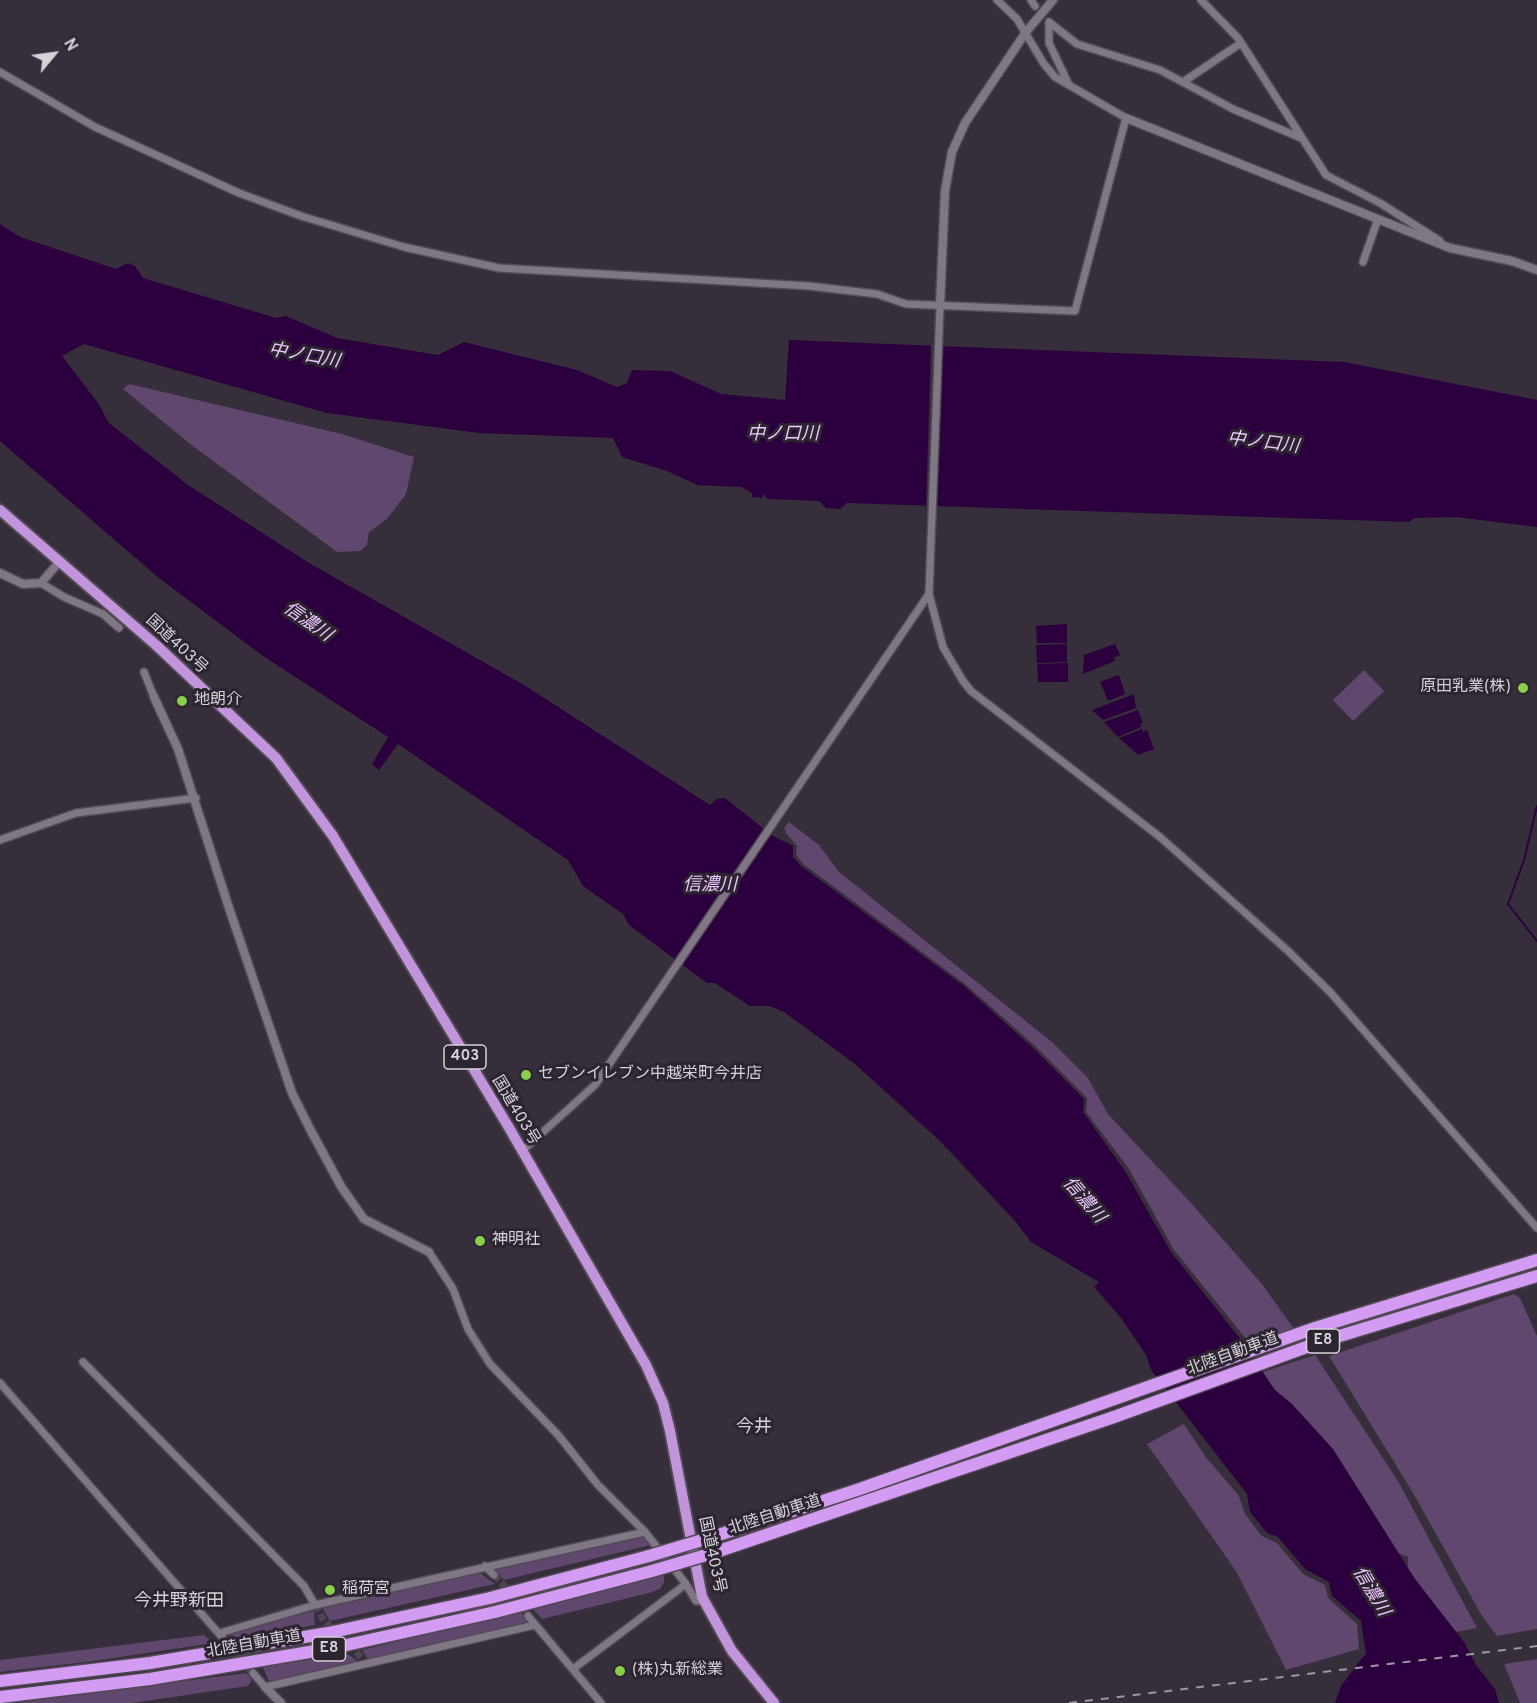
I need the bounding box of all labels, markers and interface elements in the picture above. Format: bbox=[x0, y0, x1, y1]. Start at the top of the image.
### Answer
north arrow bbox=[24, 24, 84, 84]
text: N bbox=[58, 35, 81, 55]
water label: 中ノ口川 bbox=[267, 340, 341, 374]
water label: 中ノ口川 bbox=[747, 424, 819, 446]
water label: 中ノ口川 bbox=[1226, 429, 1300, 459]
water label: 信濃川 bbox=[279, 599, 335, 647]
street label: 国道403号 bbox=[141, 611, 211, 679]
place label: 原田乳業(株) bbox=[1420, 678, 1511, 698]
marker: 原田乳業(株) bbox=[1516, 681, 1530, 695]
place label: 地朗介 bbox=[194, 691, 242, 711]
marker: 地朗介 bbox=[175, 694, 189, 708]
water label: 信濃川 bbox=[683, 875, 737, 897]
road number: 403 bbox=[444, 1045, 486, 1069]
place label: セブンイレブン中越栄町今井店 bbox=[538, 1065, 762, 1085]
marker: セブンイレブン中越栄町今井店 bbox=[519, 1068, 533, 1082]
street label: 国道403号 bbox=[487, 1073, 543, 1149]
water label: 信濃川 bbox=[1057, 1174, 1109, 1228]
place label: 神明社 bbox=[492, 1231, 540, 1251]
marker: 神明社 bbox=[473, 1234, 487, 1248]
road number: E8 bbox=[1306, 1329, 1340, 1353]
street label: 北陸自動車道 bbox=[1185, 1330, 1281, 1380]
district label: 今井 bbox=[736, 1417, 772, 1439]
street label: 北陸自動車道 bbox=[726, 1492, 824, 1540]
street label: 国道403号 bbox=[694, 1515, 728, 1595]
water label: 信濃川 bbox=[1347, 1563, 1393, 1621]
place label: 稲荷宮 bbox=[342, 1580, 390, 1600]
marker: 稲荷宮 bbox=[323, 1583, 337, 1597]
district label: 今井野新田 bbox=[134, 1591, 224, 1613]
street label: 北陸自動車道 bbox=[205, 1627, 303, 1663]
road number: E8 bbox=[312, 1637, 346, 1661]
place label: (株)丸新総業 bbox=[632, 1661, 723, 1681]
marker: (株)丸新総業 bbox=[613, 1664, 627, 1678]

